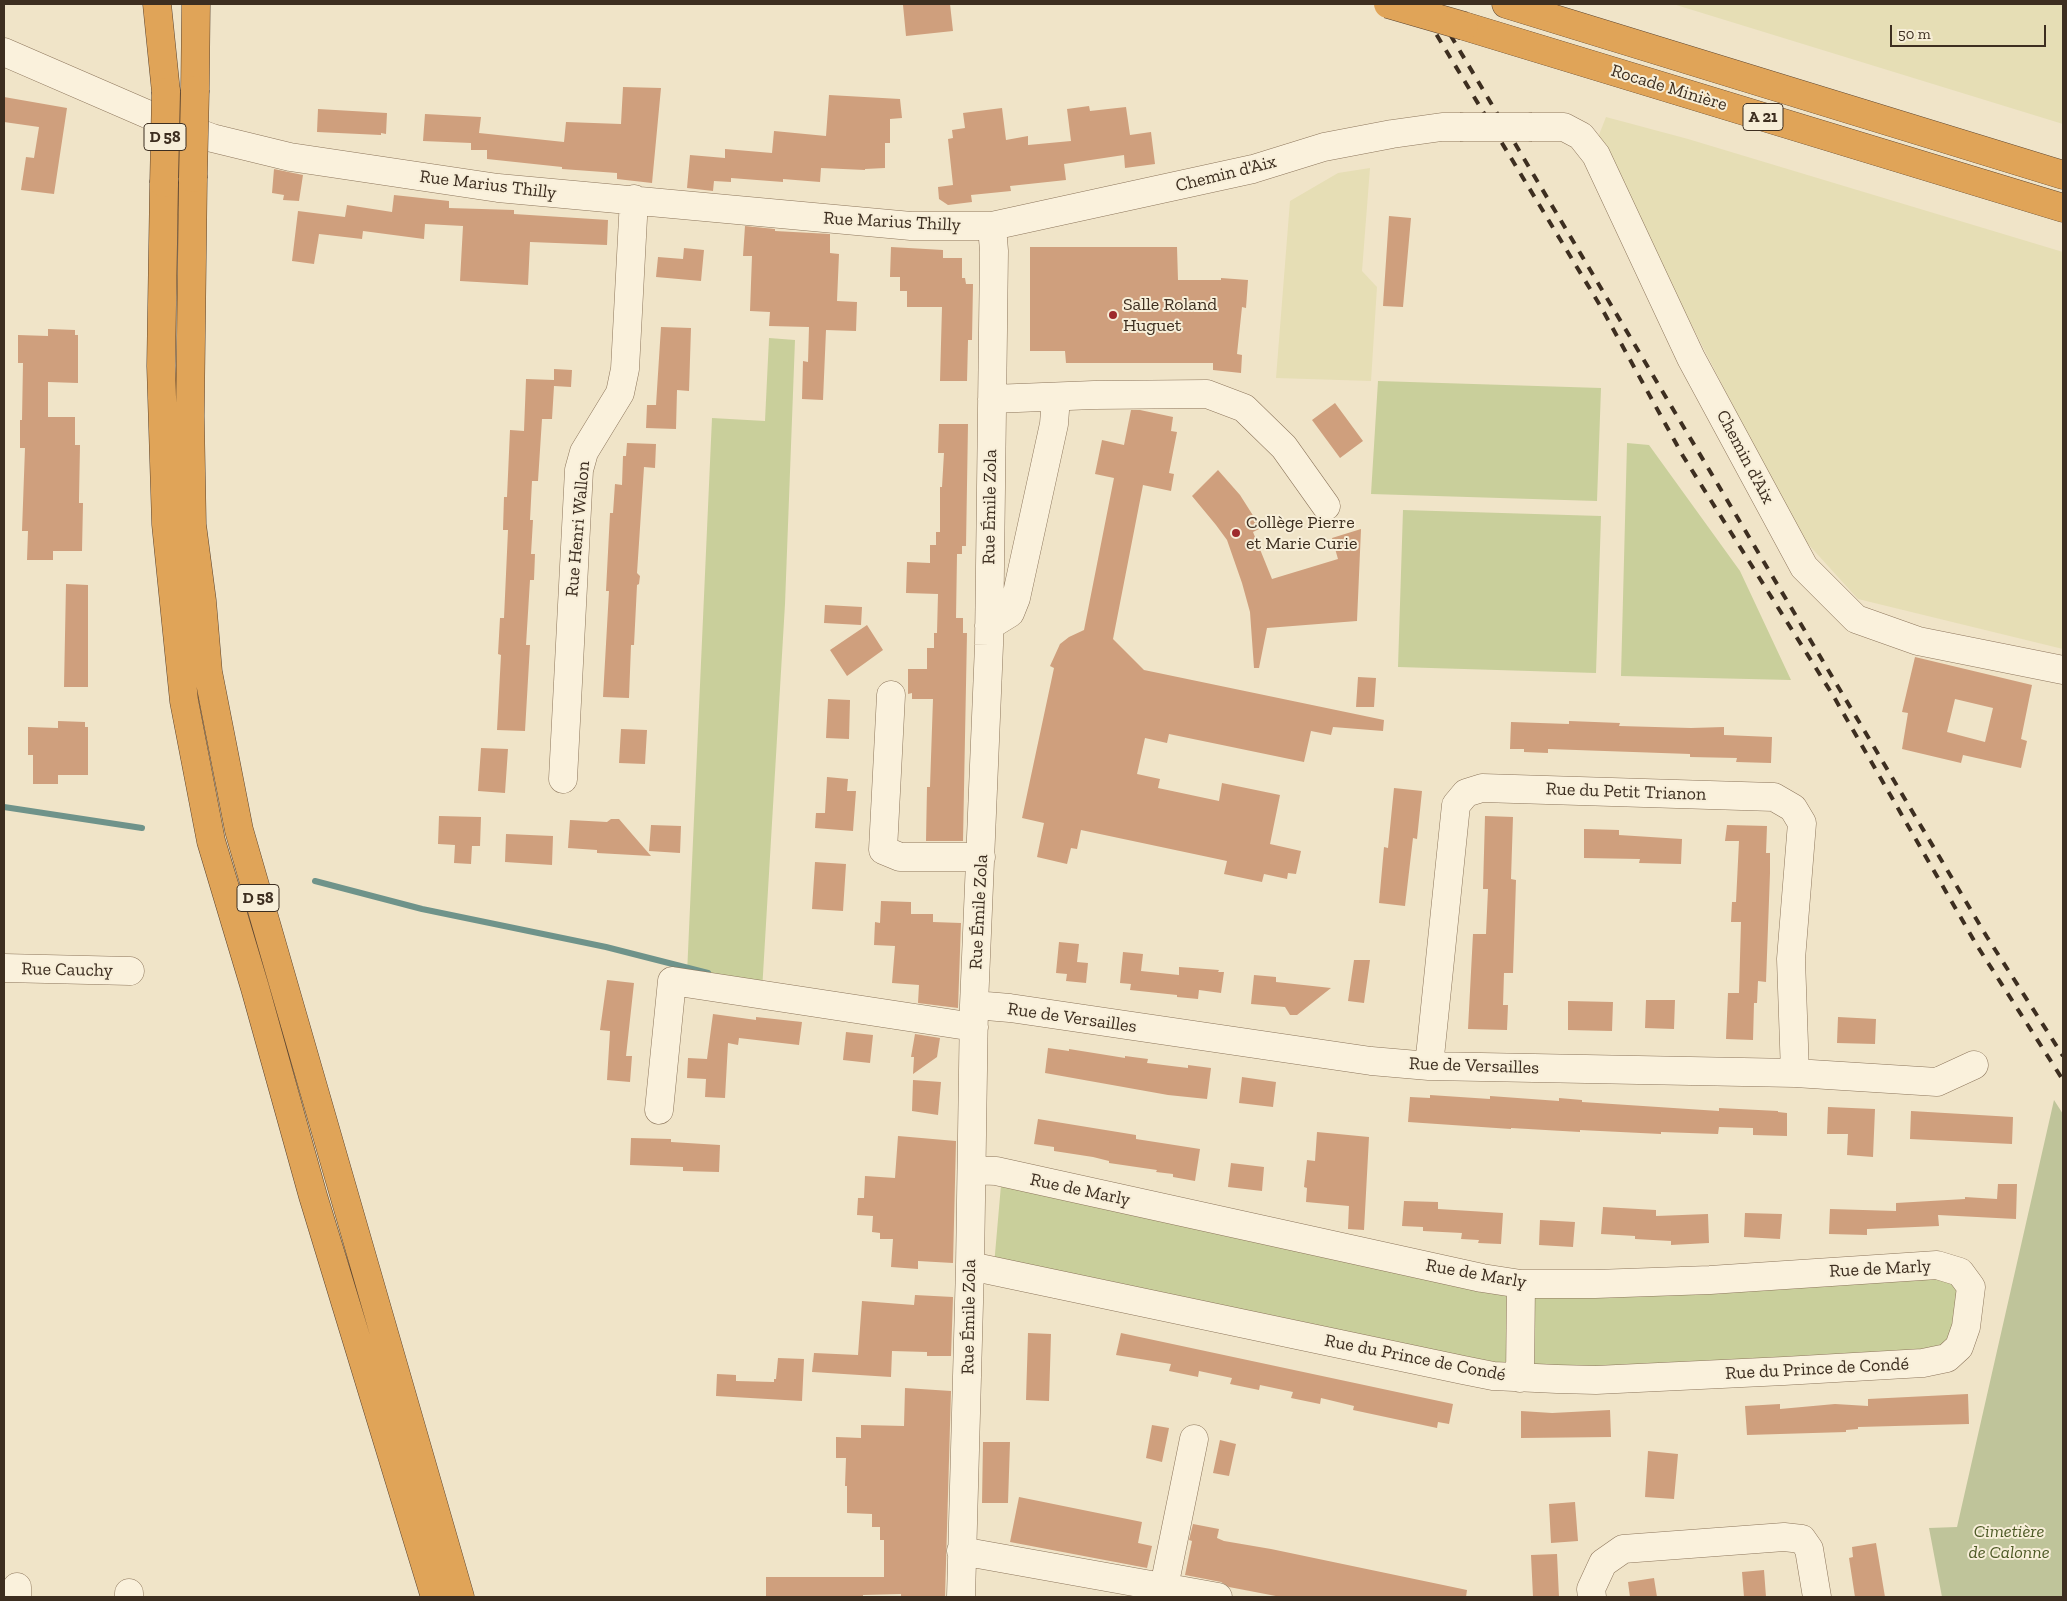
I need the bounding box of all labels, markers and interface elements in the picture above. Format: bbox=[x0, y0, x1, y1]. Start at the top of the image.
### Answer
scale bar bbox=[1892, 15, 2048, 47]
text: 50 m bbox=[1898, 25, 1931, 43]
street label: Rocade Minière bbox=[1608, 60, 1730, 116]
road number: A 21 bbox=[1743, 104, 1783, 130]
road number: D 58 bbox=[144, 124, 186, 150]
street label: Chemin d'Aix bbox=[1173, 151, 1279, 197]
street label: Rue Marius Thilly bbox=[418, 166, 558, 204]
street label: Rue Marius Thilly bbox=[823, 208, 961, 236]
place label: Salle Roland Huguet bbox=[1123, 294, 1217, 336]
marker: Salle Roland Huguet bbox=[1107, 309, 1119, 321]
street label: Chemin d'Aix bbox=[1711, 406, 1779, 508]
street label: Rue Émile Zola bbox=[978, 449, 1002, 565]
street label: Rue Henri Wallon bbox=[561, 460, 595, 598]
place label: Collège Pierre et Marie Curie bbox=[1246, 512, 1358, 554]
marker: Collège Pierre et Marie Curie bbox=[1230, 527, 1242, 539]
street label: Rue du Petit Trianon bbox=[1545, 778, 1707, 806]
street label: Rue Émile Zola bbox=[965, 854, 993, 970]
road number: D 58 bbox=[237, 884, 279, 911]
street label: Rue Cauchy bbox=[21, 958, 113, 982]
street label: Rue de Versailles bbox=[1006, 998, 1138, 1038]
street label: Rue de Versailles bbox=[1409, 1053, 1539, 1079]
street label: Rue de Marly bbox=[1028, 1169, 1132, 1211]
street label: Rue de Marly bbox=[1424, 1255, 1528, 1293]
street label: Rue de Marly bbox=[1829, 1256, 1931, 1282]
street label: Rue Émile Zola bbox=[957, 1259, 981, 1375]
street label: Rue du Prince de Condé bbox=[1323, 1330, 1507, 1386]
street label: Rue du Prince de Condé bbox=[1725, 1353, 1909, 1385]
park label: Cimetière de Calonne bbox=[1968, 1521, 2050, 1564]

